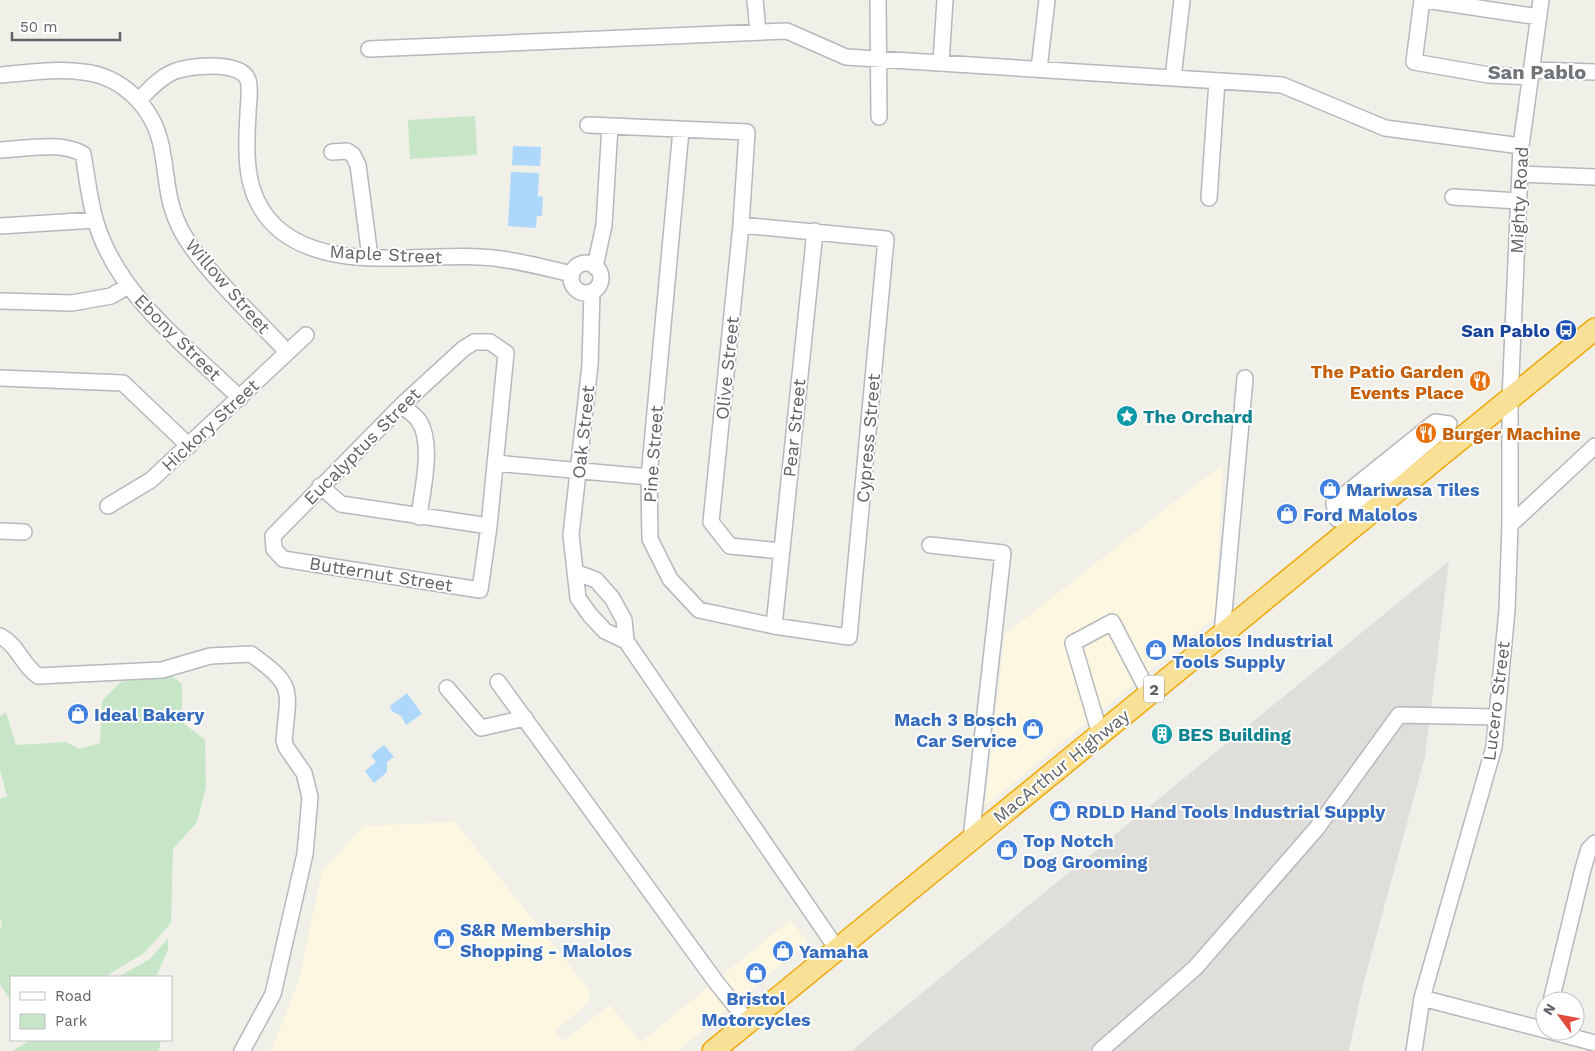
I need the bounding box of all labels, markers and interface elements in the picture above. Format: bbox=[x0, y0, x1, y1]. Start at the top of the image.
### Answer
scale bar bbox=[12, 10, 120, 42]
text: 50 m bbox=[20, 18, 57, 36]
district label: San Pablo bbox=[1488, 60, 1586, 84]
street label: Mighty Road bbox=[1506, 146, 1532, 254]
street label: Willow Street bbox=[181, 234, 275, 338]
street label: Maple Street bbox=[329, 241, 443, 267]
street label: Ebony Street bbox=[130, 289, 226, 385]
street label: Olive Street bbox=[711, 315, 743, 421]
bus stop icon: San Pablo bbox=[1554, 318, 1578, 342]
place label: San Pablo bbox=[1461, 320, 1550, 341]
place label: The Patio Garden Events Place bbox=[1311, 361, 1464, 403]
restaurant icon: The Patio Garden Events Place bbox=[1468, 369, 1492, 393]
street label: Cypress Street bbox=[852, 372, 884, 503]
street label: Hickory Street bbox=[157, 374, 263, 475]
street label: Pear Street bbox=[778, 377, 810, 478]
street label: Eucalyptus Street bbox=[299, 383, 425, 509]
street label: Oak Street bbox=[568, 384, 598, 480]
street label: Pine Street bbox=[639, 404, 667, 503]
place icon: The Orchard bbox=[1115, 404, 1139, 428]
place label: The Orchard bbox=[1143, 406, 1253, 427]
restaurant icon: Burger Machine bbox=[1414, 421, 1438, 445]
place label: Burger Machine bbox=[1442, 423, 1581, 444]
shop icon: Mariwasa Tiles bbox=[1318, 477, 1342, 501]
place label: Mariwasa Tiles bbox=[1346, 479, 1480, 500]
shop icon: Ford Malolos bbox=[1275, 502, 1299, 526]
place label: Ford Malolos bbox=[1303, 504, 1418, 525]
street label: Butternut Street bbox=[308, 552, 455, 596]
place label: Malolos Industrial Tools Supply bbox=[1172, 630, 1333, 672]
shop icon: Malolos Industrial Tools Supply bbox=[1144, 638, 1168, 662]
street label: Lucero Street bbox=[1478, 640, 1514, 762]
road number: 2 bbox=[1144, 676, 1164, 702]
shop icon: Ideal Bakery bbox=[66, 702, 90, 726]
place label: Ideal Bakery bbox=[94, 704, 205, 725]
street label: MacArthur Highway bbox=[989, 704, 1134, 827]
place label: Mach 3 Bosch Car Service bbox=[894, 709, 1017, 751]
shop icon: Mach 3 Bosch Car Service bbox=[1021, 717, 1045, 741]
building icon: BES Building bbox=[1150, 722, 1174, 746]
place label: BES Building bbox=[1178, 724, 1292, 745]
shop icon: RDLD Hand Tools Industrial Supply bbox=[1048, 799, 1072, 823]
place label: RDLD Hand Tools Industrial Supply bbox=[1076, 801, 1386, 822]
place label: Top Notch Dog Grooming bbox=[1023, 830, 1148, 872]
shop icon: Top Notch Dog Grooming bbox=[995, 838, 1019, 862]
place label: S&R Membership Shopping - Malolos bbox=[460, 919, 632, 961]
shop icon: S&R Membership Shopping - Malolos bbox=[432, 927, 456, 951]
shop icon: Yamaha bbox=[771, 939, 795, 963]
place label: Yamaha bbox=[799, 941, 869, 962]
shop icon: Bristol Motorcycles bbox=[744, 961, 768, 985]
legend bbox=[10, 976, 172, 1041]
text: Road bbox=[55, 987, 92, 1005]
place label: Bristol Motorcycles bbox=[701, 988, 811, 1030]
north arrow bbox=[1535, 991, 1585, 1041]
text: N bbox=[1539, 1000, 1559, 1018]
text: Park bbox=[55, 1012, 88, 1030]

